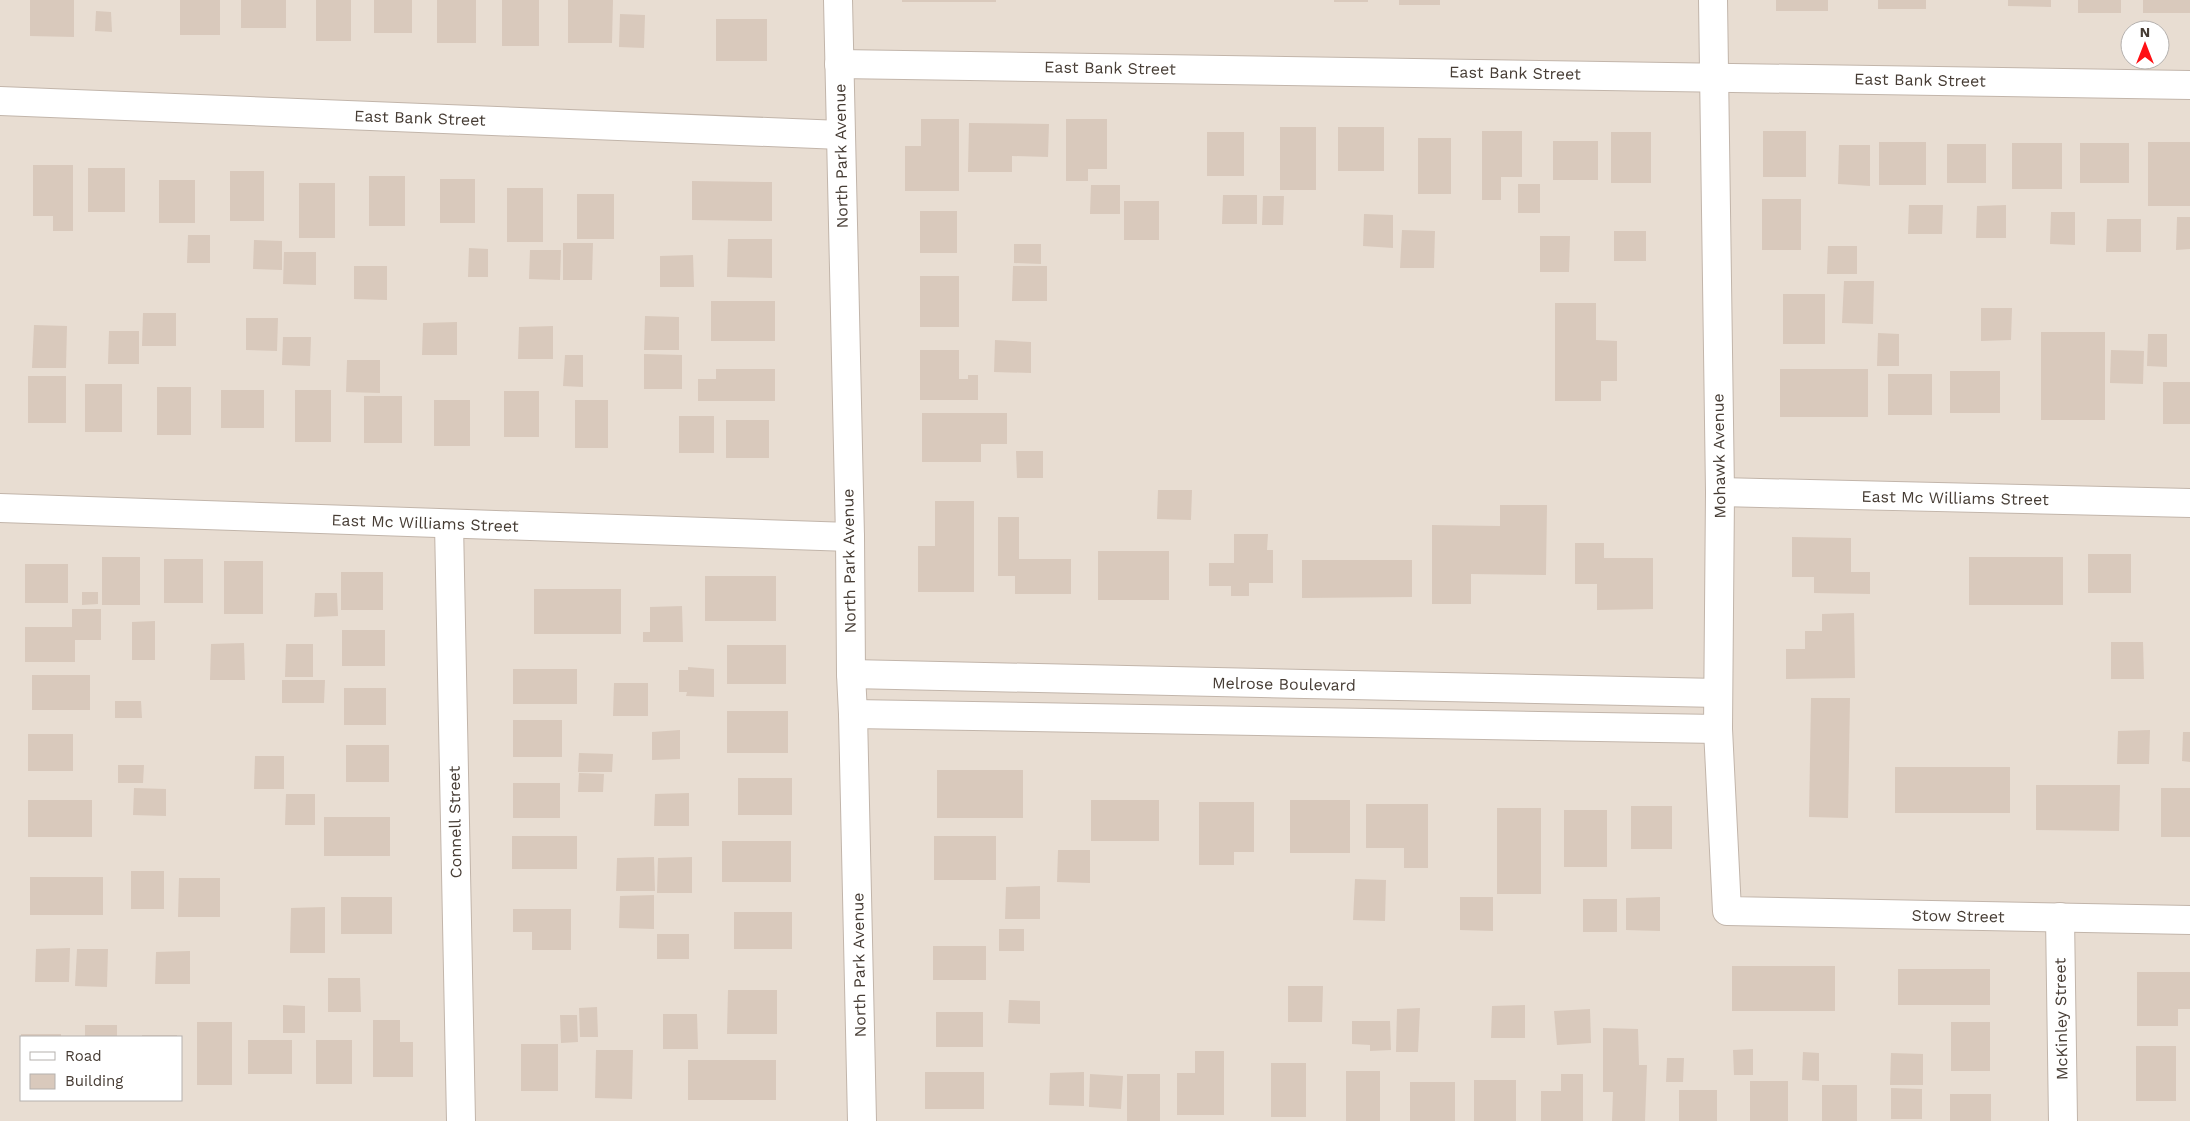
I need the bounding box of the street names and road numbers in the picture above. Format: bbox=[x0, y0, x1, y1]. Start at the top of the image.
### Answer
street label: East Bank Street bbox=[1044, 57, 1176, 79]
street label: East Bank Street bbox=[1449, 62, 1581, 84]
street label: East Bank Street bbox=[1854, 69, 1986, 91]
street label: North Park Avenue bbox=[830, 83, 852, 229]
street label: East Bank Street bbox=[354, 106, 486, 130]
street label: Mohawk Avenue bbox=[1708, 393, 1730, 519]
street label: East Mc Williams Street bbox=[1861, 487, 2049, 509]
street label: North Park Avenue bbox=[838, 488, 860, 634]
street label: East Mc Williams Street bbox=[331, 510, 519, 536]
street label: Melrose Boulevard bbox=[1212, 673, 1356, 695]
street label: Connell Street bbox=[445, 765, 465, 878]
street label: North Park Avenue bbox=[848, 892, 870, 1038]
street label: Stow Street bbox=[1911, 906, 2005, 926]
street label: McKinley Street bbox=[2050, 957, 2072, 1080]

